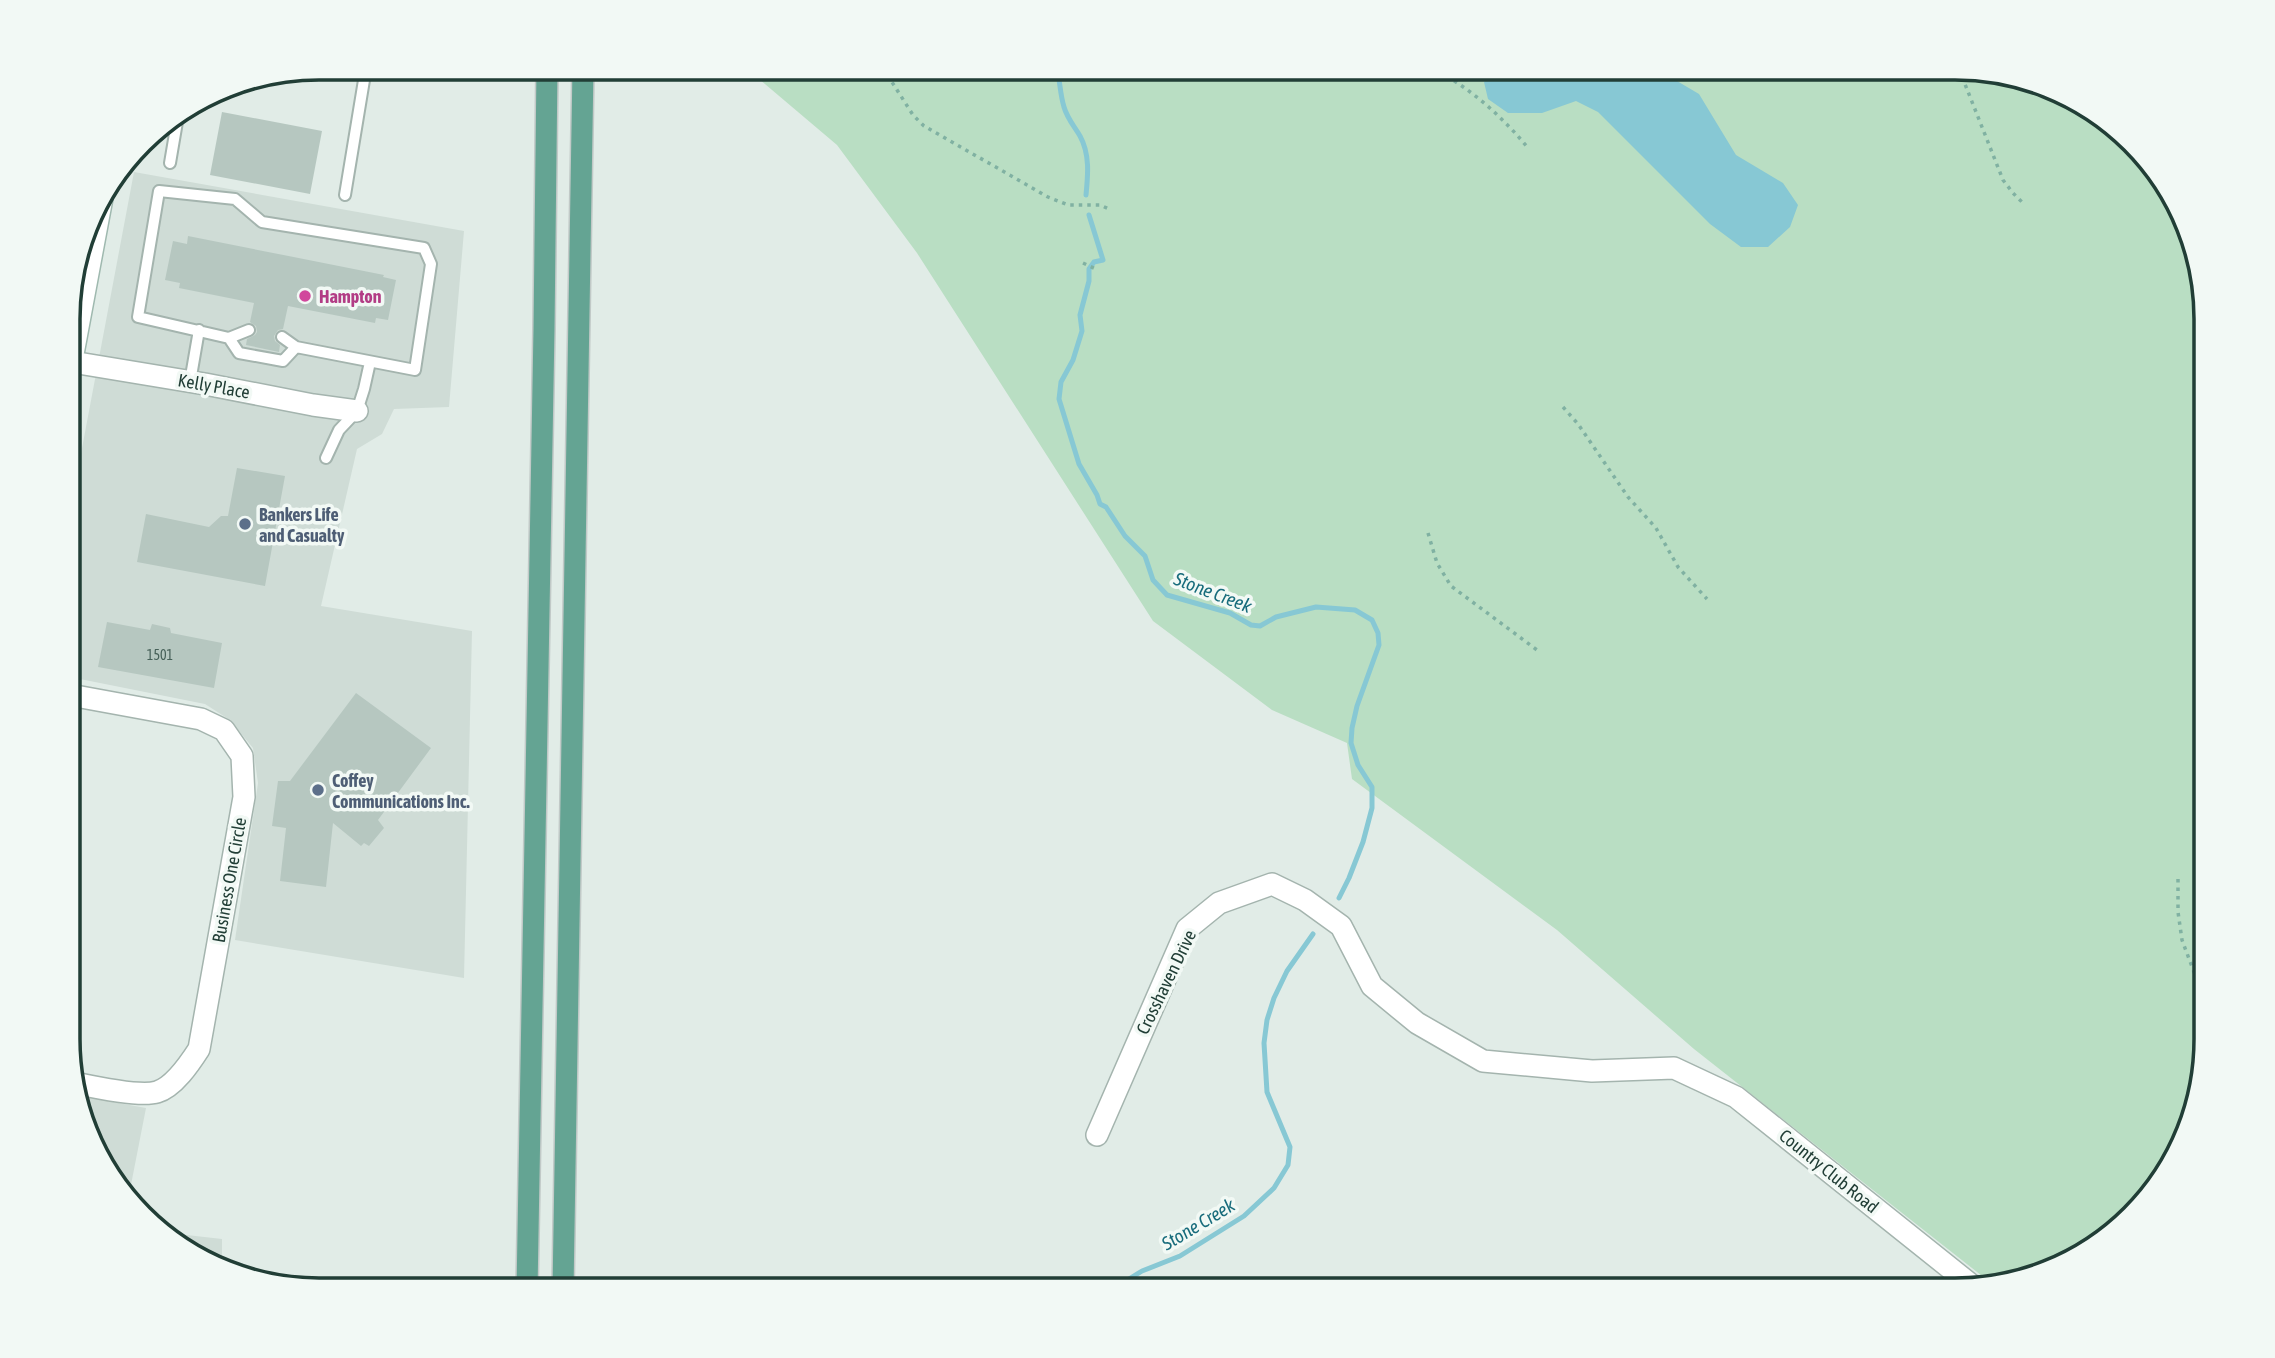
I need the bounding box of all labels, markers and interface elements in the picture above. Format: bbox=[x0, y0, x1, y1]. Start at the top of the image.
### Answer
place label: Hampton bbox=[319, 286, 382, 307]
marker: Hampton bbox=[297, 288, 313, 304]
street label: Kelly Place bbox=[176, 369, 252, 403]
place label: Bankers Life and Casualty bbox=[259, 504, 345, 546]
marker: Bankers Life and Casualty bbox=[237, 516, 253, 532]
water label: Stone Creek bbox=[1170, 567, 1256, 617]
house number: 1501 bbox=[147, 647, 173, 663]
place label: Coffey Communications Inc. bbox=[332, 770, 470, 812]
marker: Coffey Communications Inc. bbox=[310, 782, 326, 798]
street label: Business One Circle bbox=[208, 816, 250, 944]
street label: Crosshaven Drive bbox=[1132, 927, 1200, 1037]
street label: Country Club Road bbox=[1775, 1125, 1883, 1217]
water label: Stone Creek bbox=[1157, 1193, 1239, 1255]

